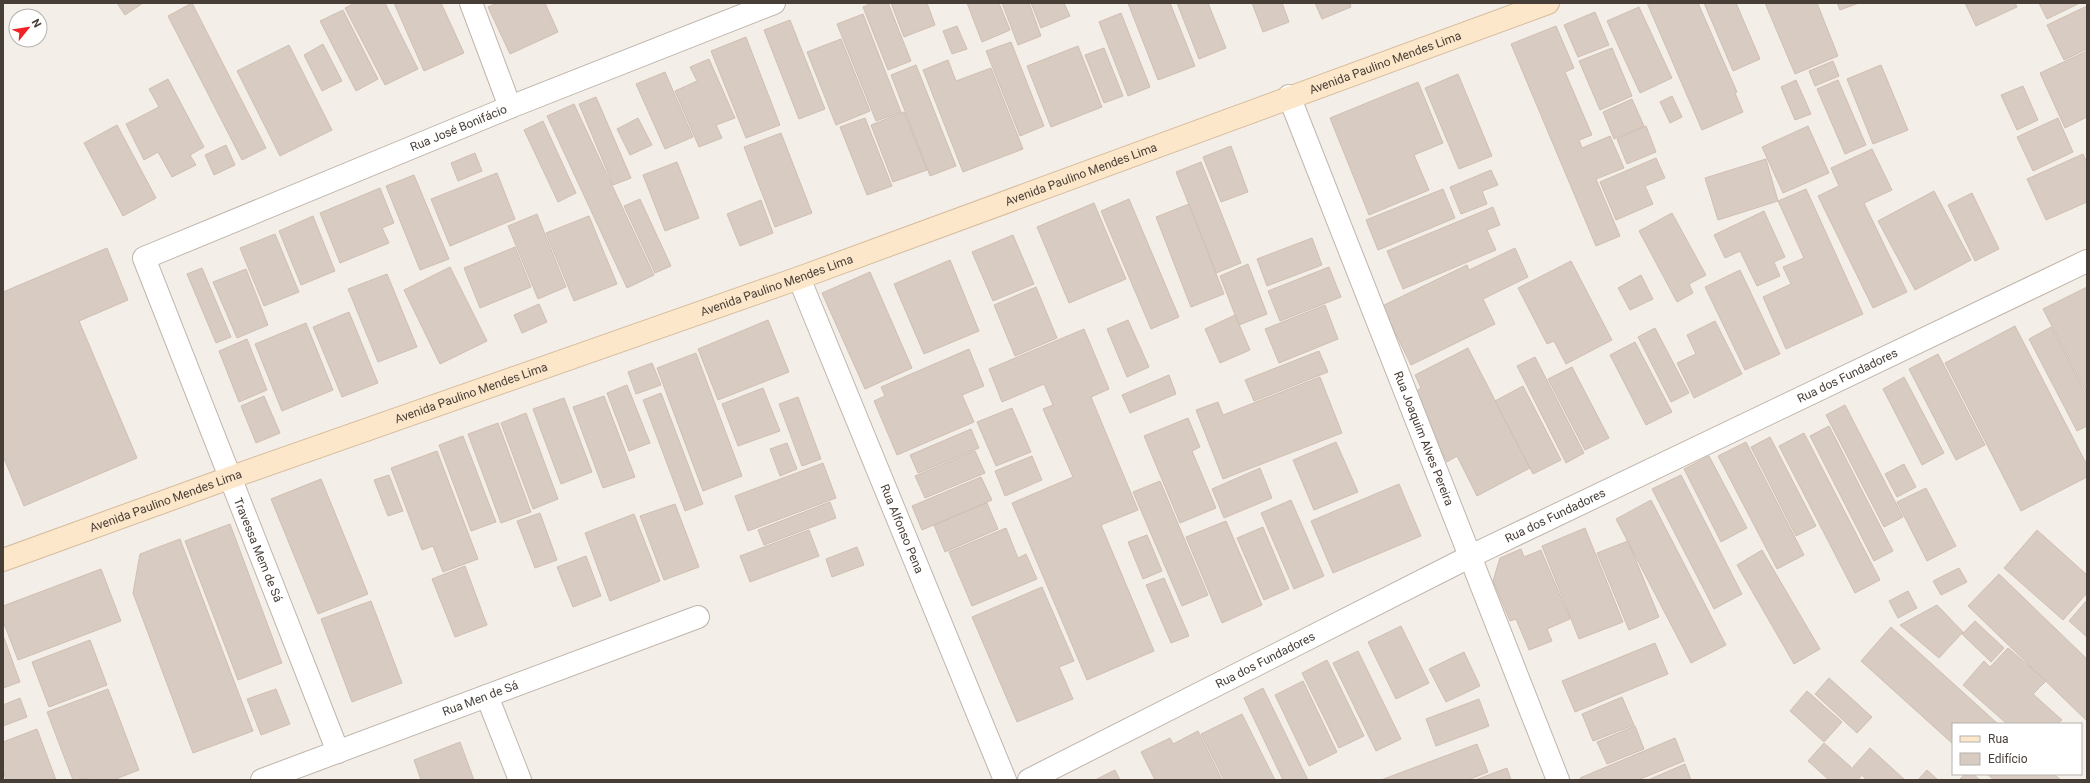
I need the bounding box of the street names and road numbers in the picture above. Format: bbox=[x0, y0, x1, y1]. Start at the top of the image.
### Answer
street label: Avenida Paulino Mendes Lima bbox=[1307, 28, 1463, 97]
street label: Rua José Bonifácio bbox=[408, 102, 509, 154]
street label: Avenida Paulino Mendes Lima bbox=[1003, 140, 1159, 209]
street label: Avenida Paulino Mendes Lima bbox=[699, 252, 855, 319]
street label: Rua dos Fundadores bbox=[1795, 346, 1900, 406]
street label: Avenida Paulino Mendes Lima bbox=[393, 360, 549, 426]
street label: Rua Joaquim Alves Pereira bbox=[1391, 369, 1456, 508]
street label: Avenida Paulino Mendes Lima bbox=[88, 467, 244, 535]
street label: Rua Alfonso Pena bbox=[877, 482, 926, 575]
street label: Rua dos Fundadores bbox=[1503, 486, 1608, 546]
street label: Travessa Mem de Sá bbox=[231, 496, 285, 604]
street label: Rua dos Fundadores bbox=[1213, 629, 1317, 691]
street label: Rua Men de Sá bbox=[440, 678, 520, 719]

